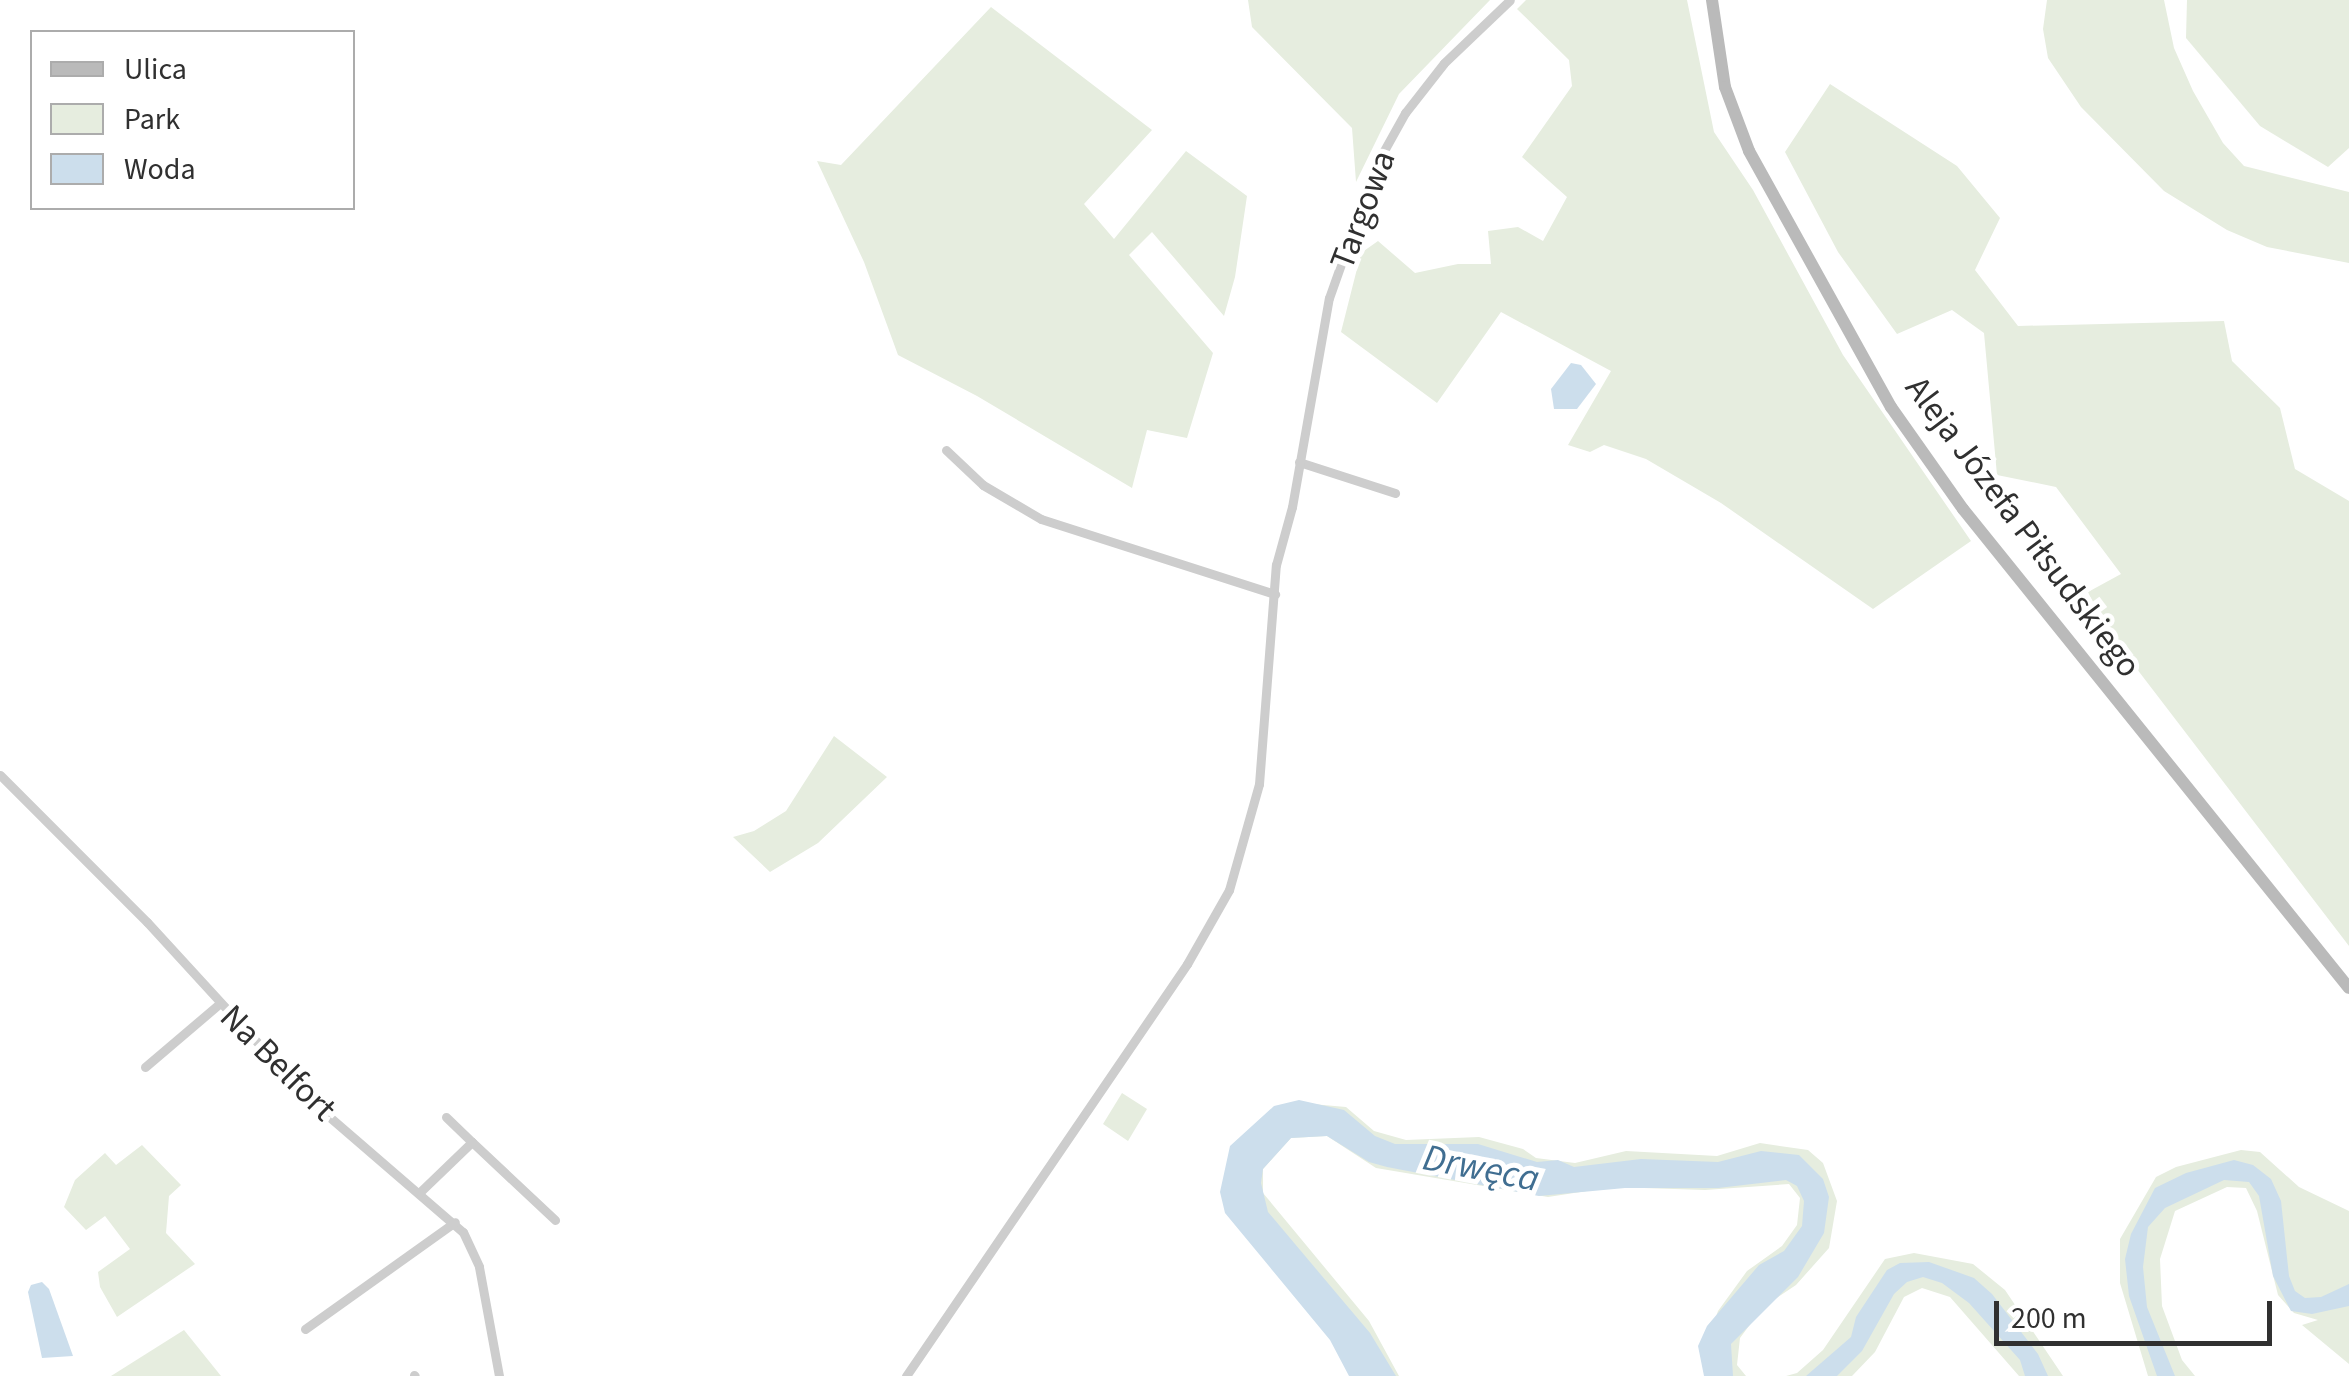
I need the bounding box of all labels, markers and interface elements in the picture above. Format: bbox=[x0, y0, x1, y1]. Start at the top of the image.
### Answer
legend bbox=[30, 30, 355, 210]
text: Ulica bbox=[124, 48, 187, 91]
text: Park bbox=[124, 98, 180, 141]
street label: Targowa bbox=[1321, 145, 1405, 275]
text: Woda bbox=[124, 148, 196, 191]
street label: Aleja Józefa Piłsudskiego bbox=[1896, 368, 2150, 686]
street label: Na Belfort bbox=[211, 996, 345, 1130]
water label: Drwęca bbox=[1419, 1135, 1543, 1203]
scale bar bbox=[1999, 1281, 2276, 1343]
text: 200 m bbox=[2011, 1297, 2087, 1340]

